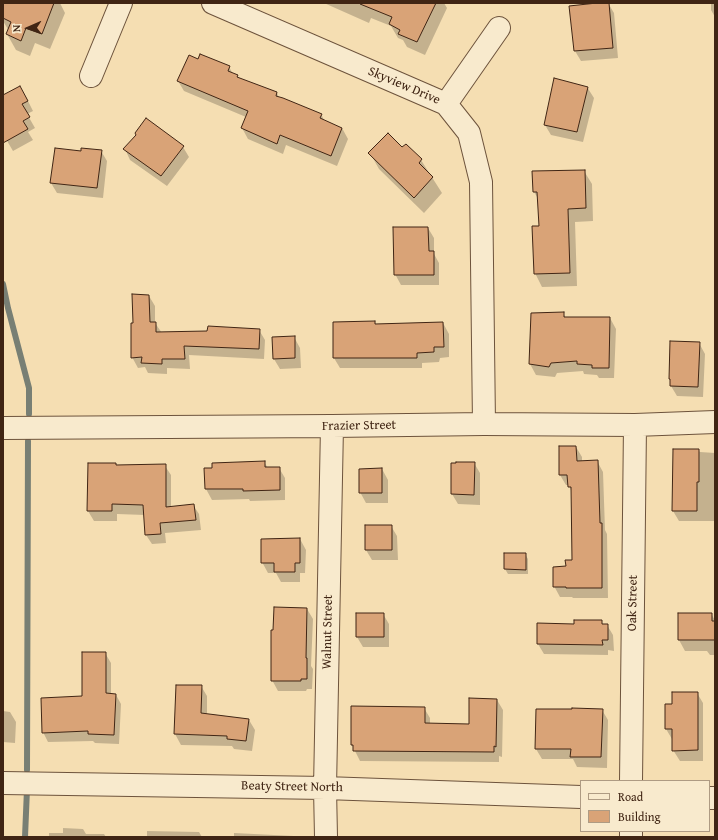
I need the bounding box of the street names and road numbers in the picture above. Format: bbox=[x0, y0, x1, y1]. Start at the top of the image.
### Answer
street label: Skyview Drive bbox=[366, 64, 442, 108]
street label: Frazier Street bbox=[322, 418, 396, 434]
street label: Oak Street bbox=[625, 575, 641, 631]
street label: Walnut Street bbox=[320, 594, 336, 670]
street label: Beaty Street North bbox=[241, 778, 343, 796]

